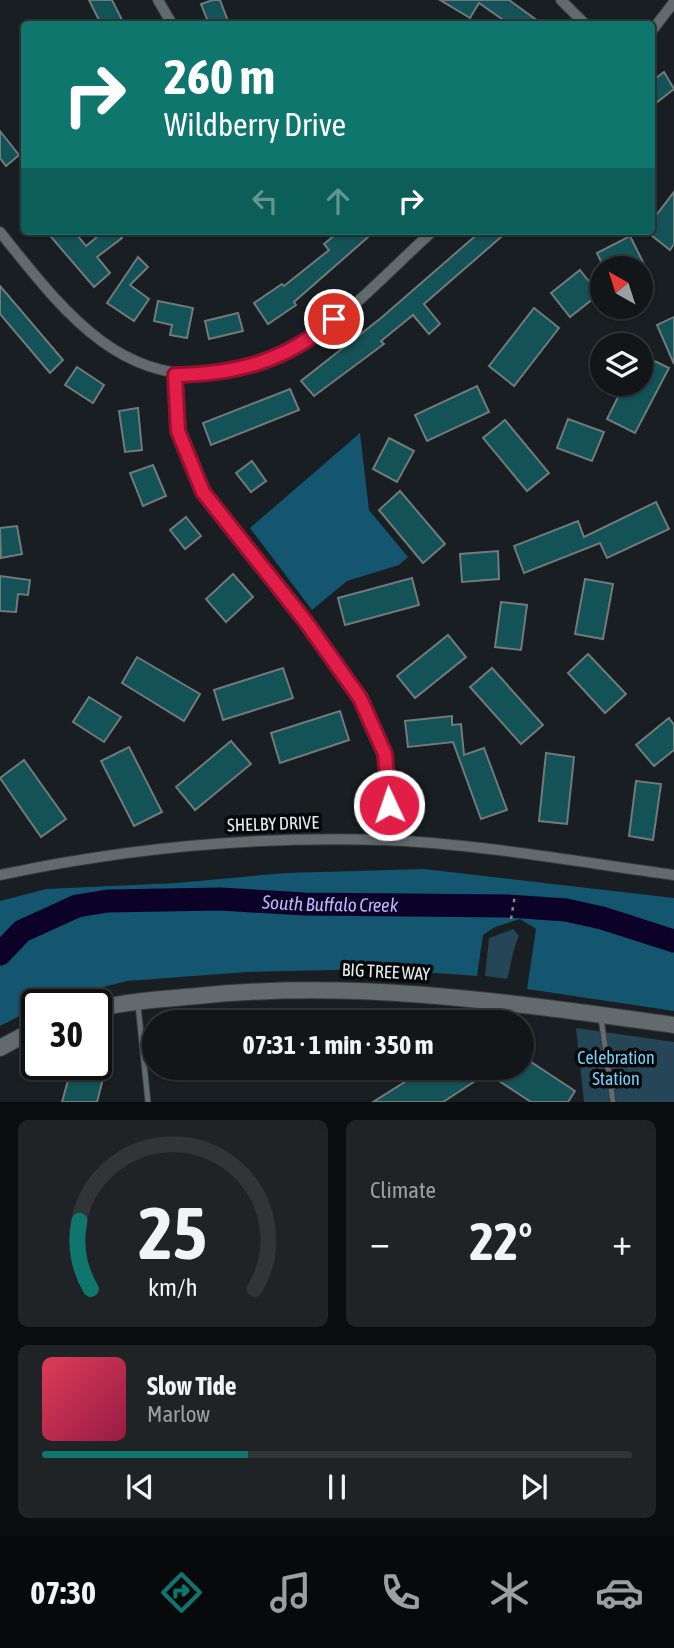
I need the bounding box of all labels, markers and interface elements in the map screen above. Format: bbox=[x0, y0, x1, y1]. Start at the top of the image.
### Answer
text: 260 m bbox=[164, 48, 275, 104]
icon: right bbox=[49, 49, 140, 140]
text: Wildberry Drive bbox=[164, 106, 346, 143]
icon: left bbox=[246, 182, 284, 220]
icon: ahead bbox=[319, 182, 357, 220]
icon: right bbox=[392, 182, 430, 220]
north arrow bbox=[590, 256, 653, 318]
map controls bbox=[590, 256, 653, 396]
pin bbox=[304, 289, 364, 349]
icon: arrive bbox=[315, 300, 353, 338]
button: layers bbox=[590, 333, 653, 396]
position arrow bbox=[352, 768, 426, 842]
street label: SHELBY DRIVE bbox=[227, 811, 320, 836]
water label: South Buffalo Creek bbox=[261, 890, 399, 916]
street label: BIG TREE WAY bbox=[341, 959, 431, 984]
speed limit sign: 30 bbox=[21, 989, 112, 1080]
text: 07:31 · 1 min · 350 m bbox=[243, 1030, 433, 1060]
park label: Celebration Station bbox=[577, 1047, 655, 1089]
text: Climate bbox=[370, 1177, 436, 1203]
text: 25 bbox=[139, 1192, 207, 1275]
text: 22° bbox=[469, 1211, 533, 1271]
text: − bbox=[370, 1220, 390, 1263]
text: + bbox=[612, 1220, 632, 1263]
text: km/h bbox=[148, 1273, 198, 1301]
text: Slow Tide bbox=[147, 1371, 237, 1401]
text: Marlow bbox=[147, 1401, 210, 1427]
icon: previous bbox=[121, 1468, 159, 1506]
icon: pause bbox=[318, 1468, 356, 1506]
icon: next bbox=[515, 1468, 553, 1506]
icon: directions bbox=[157, 1568, 206, 1617]
icon: music bbox=[266, 1568, 315, 1617]
icon: phone bbox=[376, 1568, 425, 1617]
icon: climate bbox=[485, 1568, 534, 1617]
icon: car bbox=[595, 1568, 644, 1617]
text: 07:30 bbox=[30, 1574, 96, 1611]

